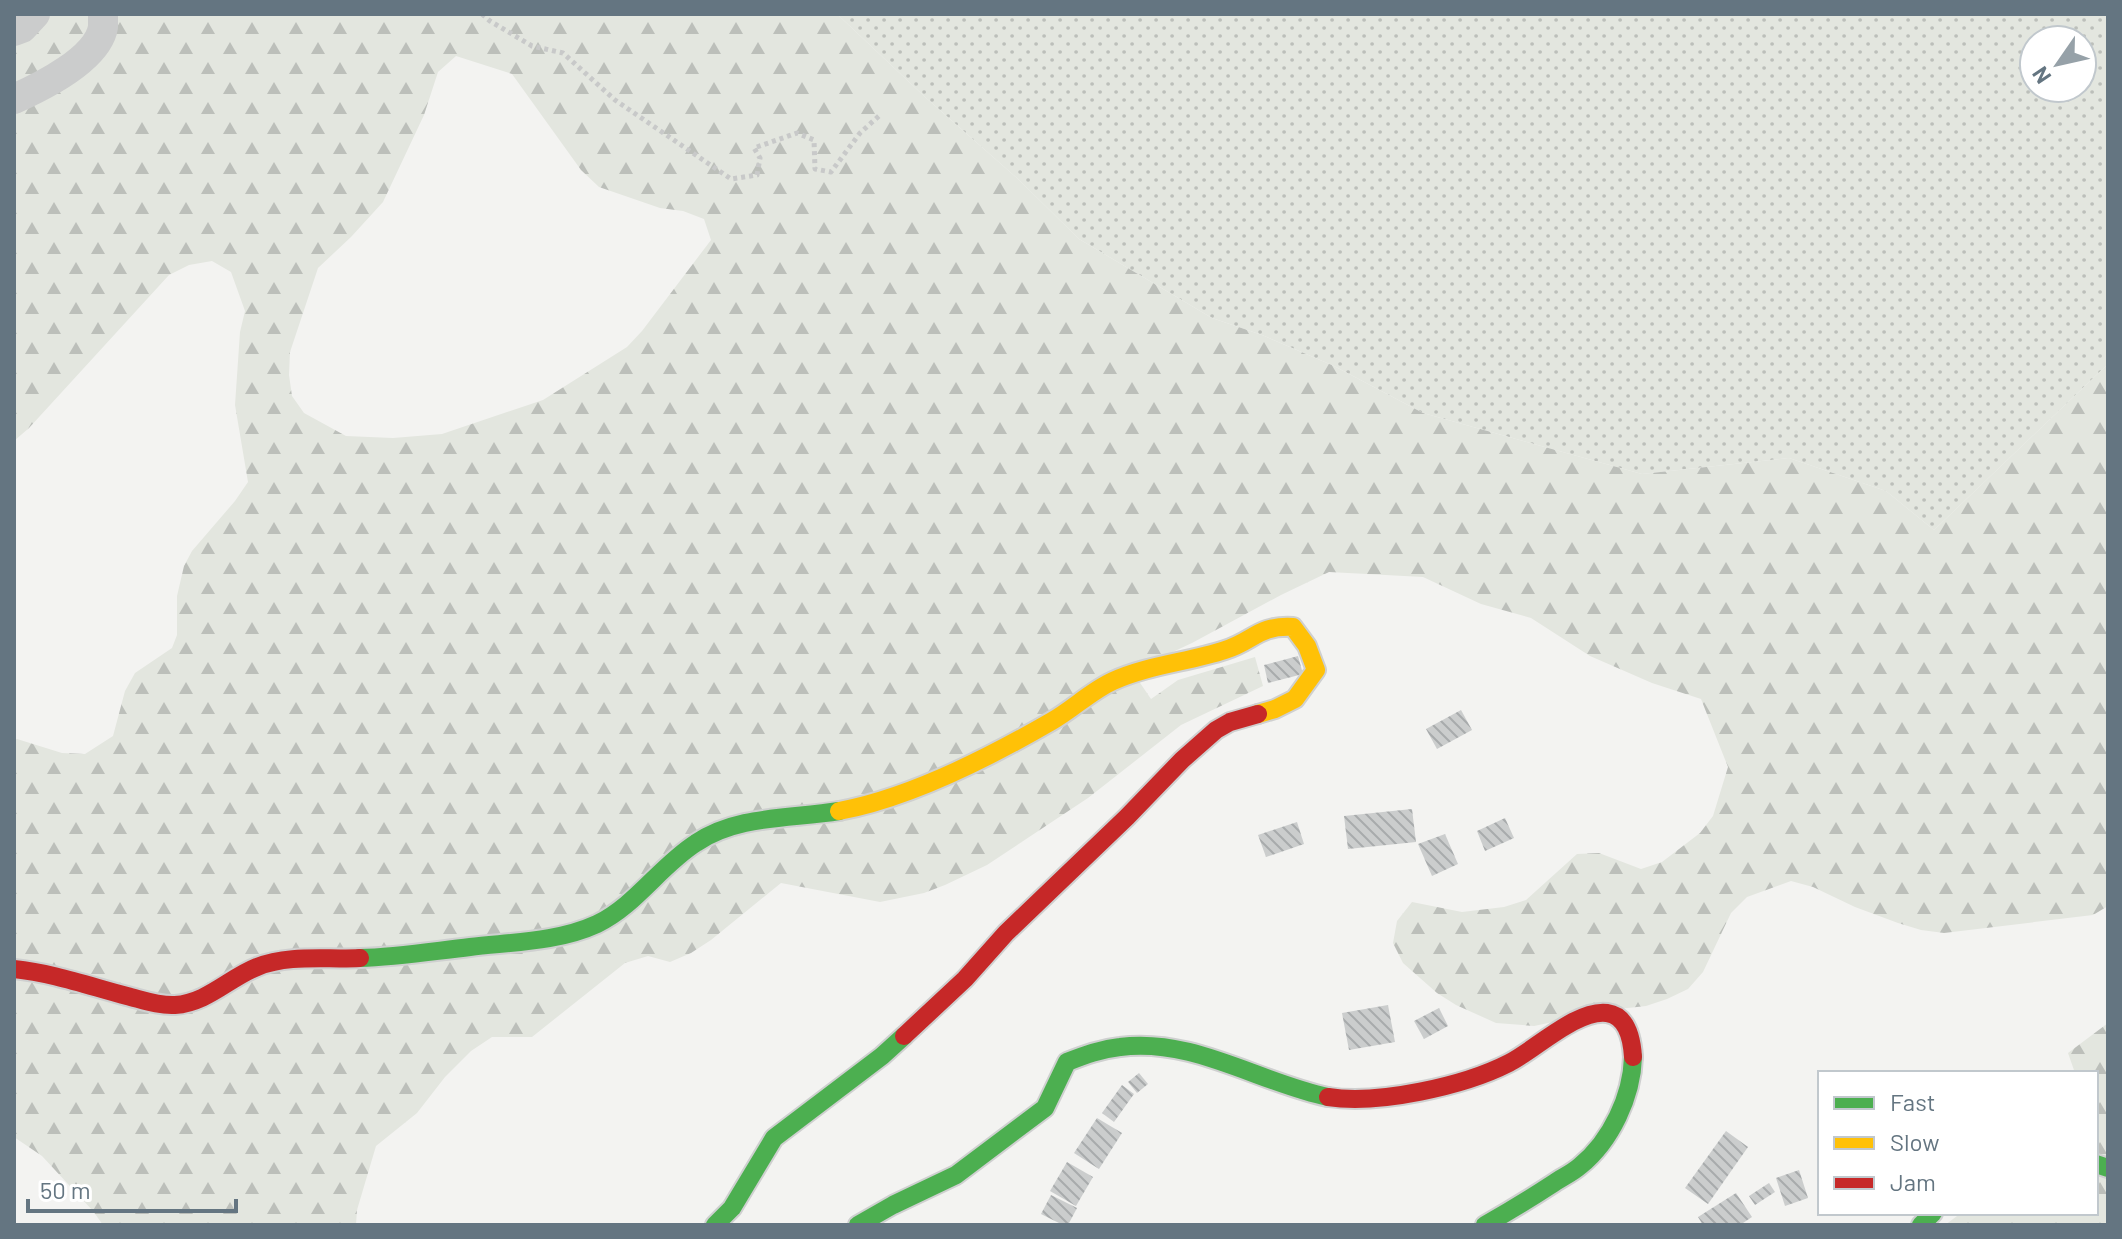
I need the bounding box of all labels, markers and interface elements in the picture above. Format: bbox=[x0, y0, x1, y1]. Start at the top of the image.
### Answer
north arrow bbox=[2018, 24, 2098, 104]
text: N bbox=[2026, 62, 2055, 89]
legend bbox=[1818, 1071, 2098, 1215]
text: Fast bbox=[1890, 1087, 1935, 1116]
text: Slow bbox=[1890, 1127, 1939, 1156]
scale bar bbox=[28, 1163, 236, 1213]
text: Jam bbox=[1890, 1167, 1936, 1196]
text: 50 m bbox=[40, 1175, 91, 1204]

